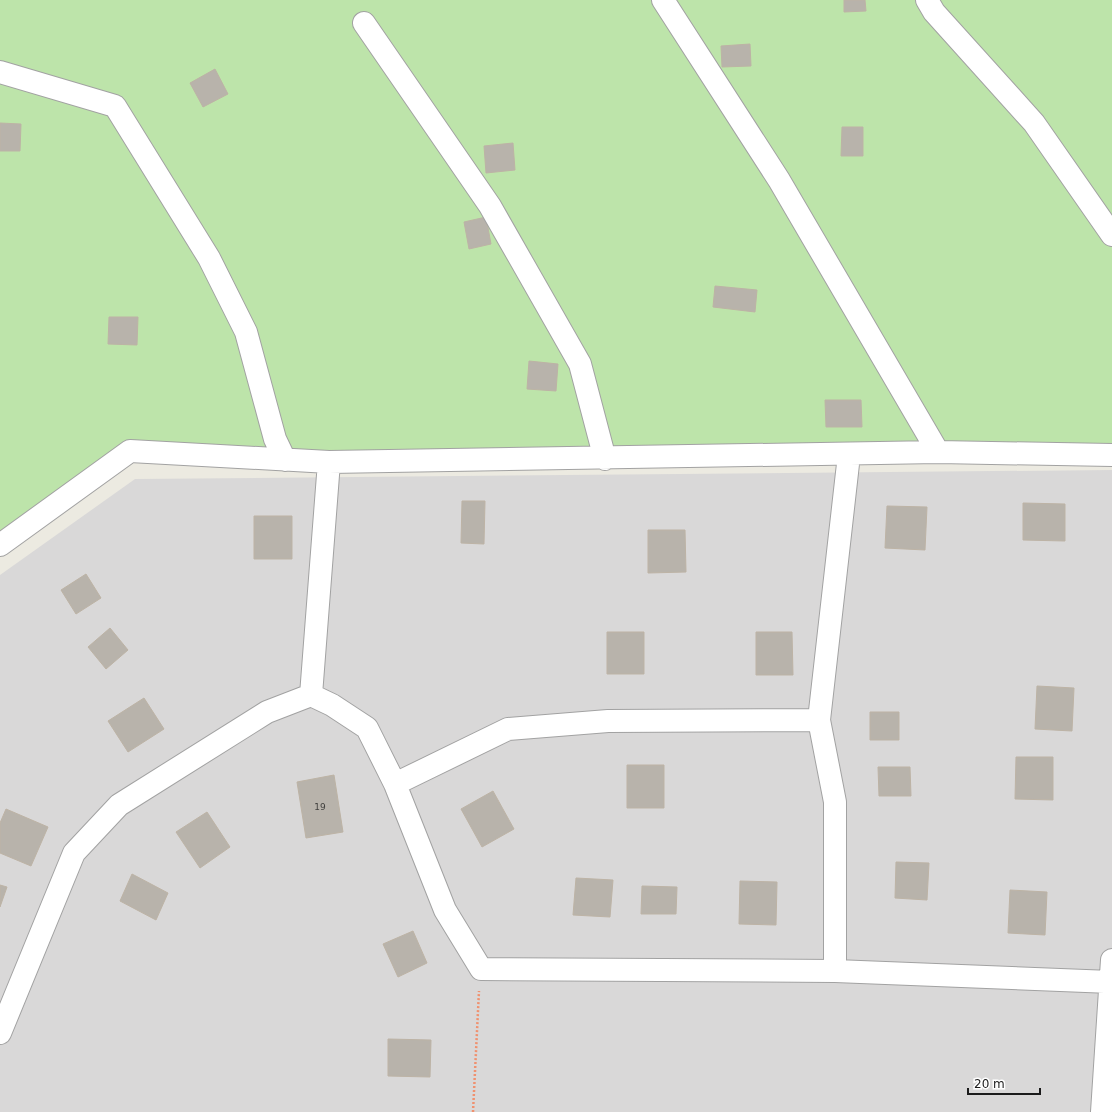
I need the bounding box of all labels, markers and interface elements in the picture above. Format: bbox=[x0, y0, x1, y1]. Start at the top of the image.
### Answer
house number: 19 bbox=[314, 802, 326, 812]
scale bar bbox=[968, 1070, 1040, 1096]
text: 20 m bbox=[974, 1077, 1005, 1091]

